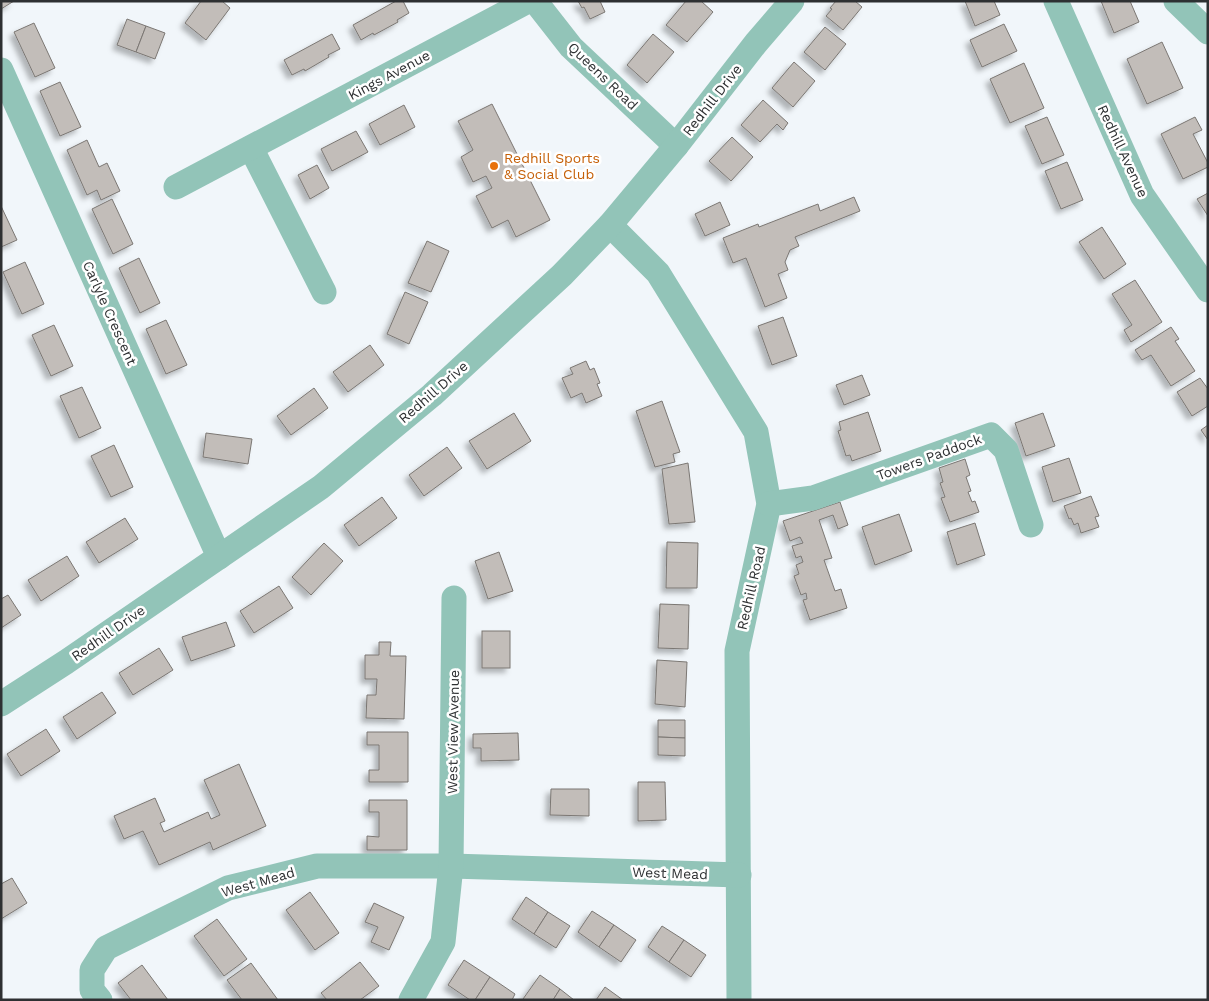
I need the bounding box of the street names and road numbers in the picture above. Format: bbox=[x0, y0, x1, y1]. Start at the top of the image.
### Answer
street label: Queens Road bbox=[565, 39, 641, 113]
street label: Kings Avenue bbox=[345, 47, 433, 103]
street label: Redhill Drive bbox=[679, 61, 745, 139]
street label: Redhill Avenue bbox=[1095, 102, 1151, 200]
street label: Carlyle Crescent bbox=[80, 258, 140, 368]
street label: Redhill Drive bbox=[395, 358, 471, 426]
street label: Towers Paddock bbox=[874, 431, 984, 483]
street label: Redhill Road bbox=[734, 545, 768, 631]
street label: Redhill Drive bbox=[68, 602, 148, 664]
street label: West View Avenue bbox=[444, 670, 462, 794]
street label: West Mead bbox=[219, 864, 297, 900]
street label: West Mead bbox=[632, 864, 708, 882]

